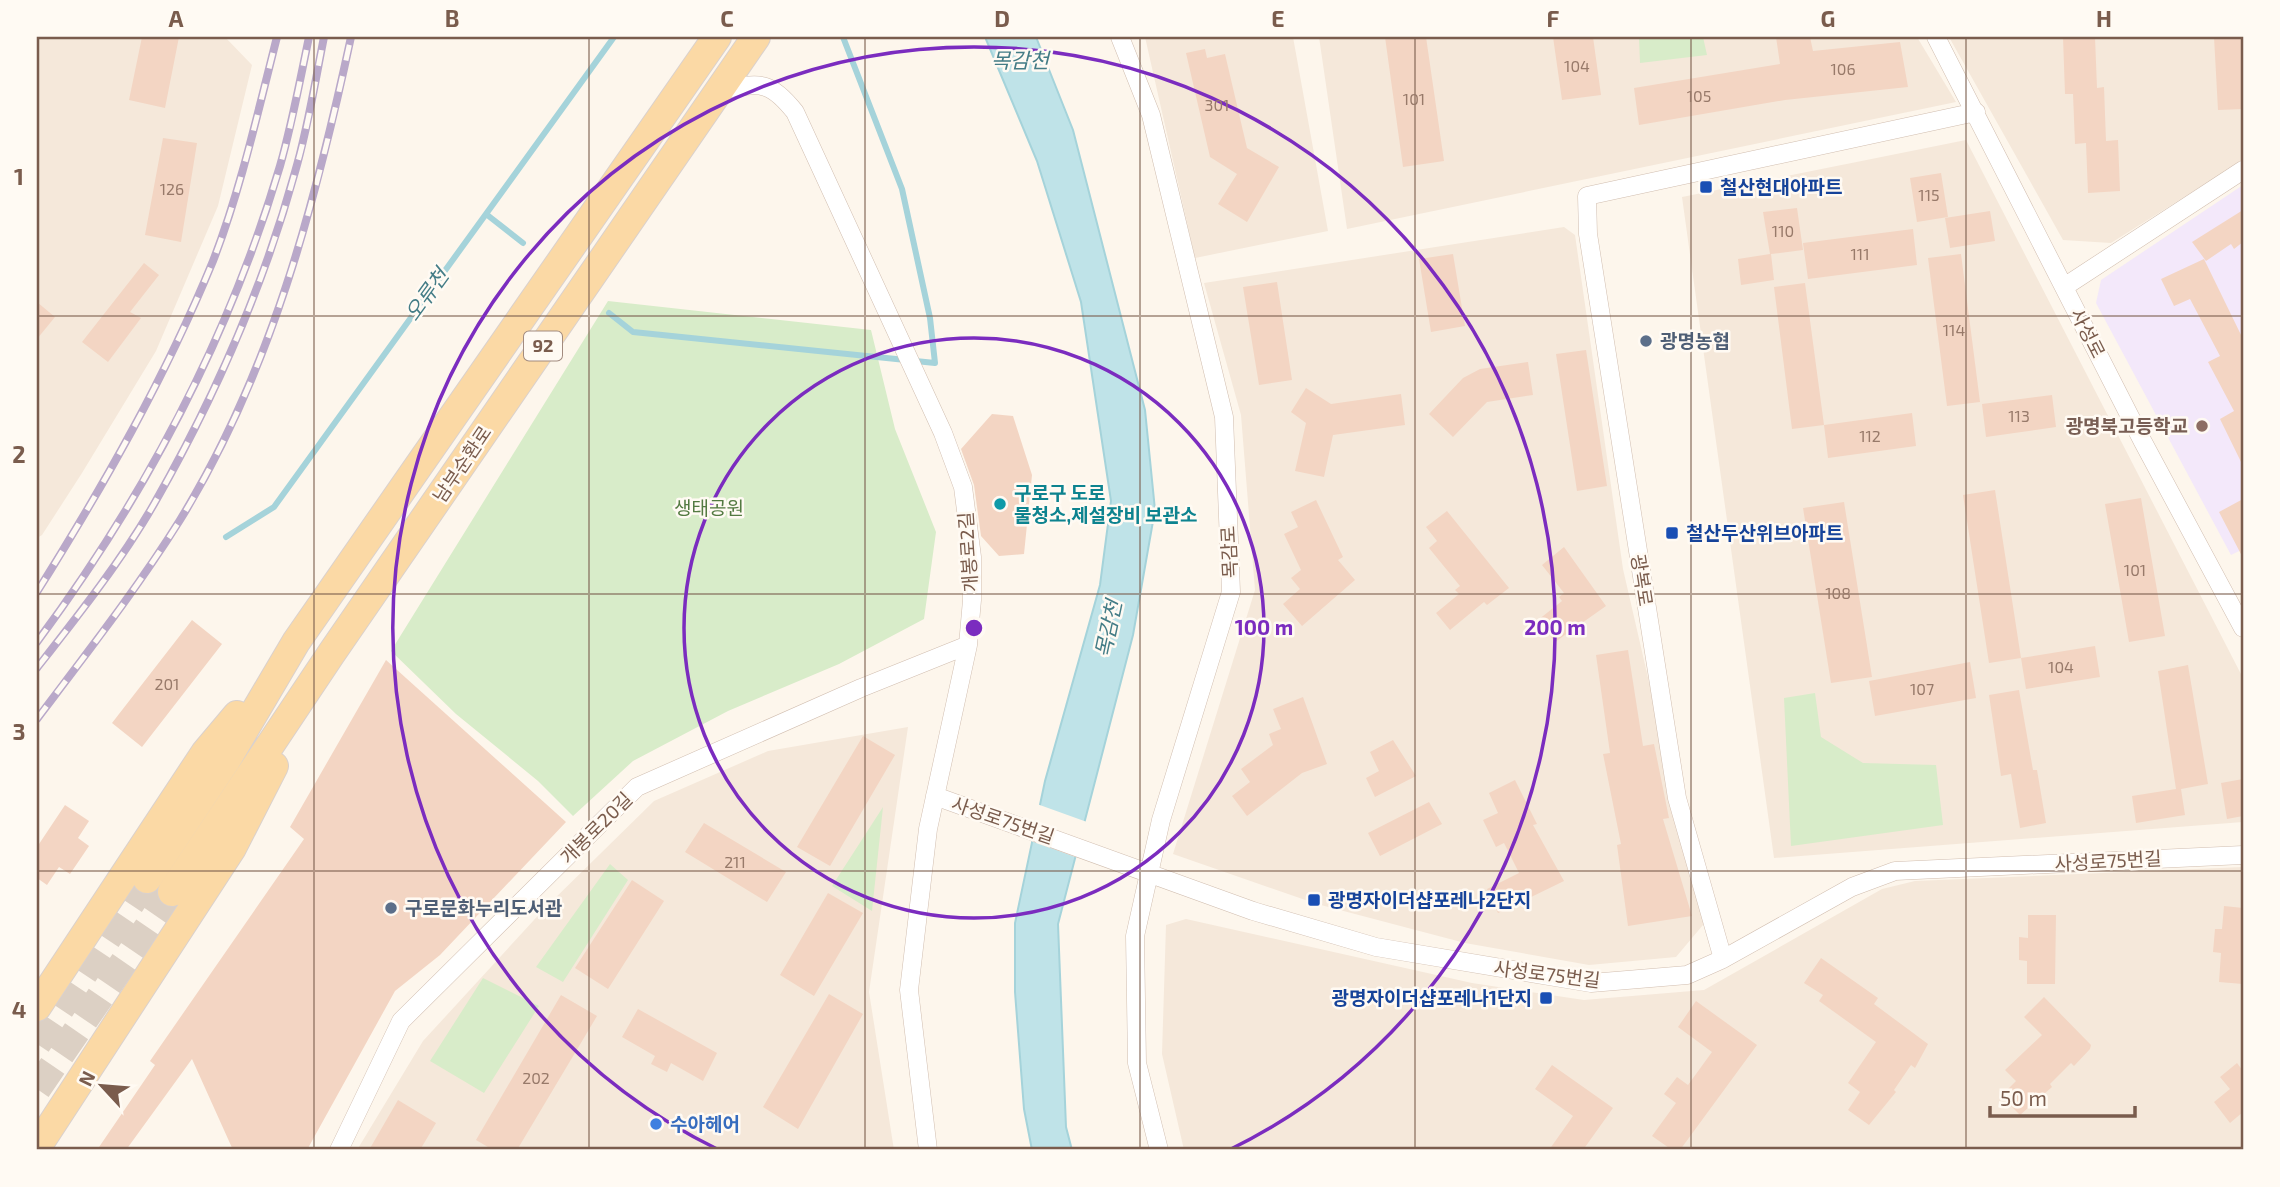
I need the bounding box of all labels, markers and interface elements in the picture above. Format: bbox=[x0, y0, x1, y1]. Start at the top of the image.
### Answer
text: A bbox=[168, 4, 184, 32]
text: B bbox=[445, 4, 459, 32]
text: C bbox=[720, 4, 734, 32]
text: D bbox=[994, 4, 1010, 32]
text: E bbox=[1271, 4, 1285, 32]
text: F bbox=[1547, 4, 1560, 32]
text: G bbox=[1821, 4, 1835, 32]
text: H bbox=[2096, 4, 2112, 32]
water label: 목감천 bbox=[991, 47, 1052, 72]
house number: 104 bbox=[1564, 56, 1590, 75]
house number: 106 bbox=[1830, 59, 1856, 78]
house number: 105 bbox=[1687, 86, 1711, 105]
house number: 101 bbox=[1403, 89, 1425, 108]
house number: 301 bbox=[1205, 95, 1229, 114]
text: 1 bbox=[14, 162, 24, 190]
place label: 철산현대아파트 bbox=[1720, 175, 1842, 198]
house number: 126 bbox=[160, 179, 184, 198]
marker: 철산현대아파트 bbox=[1698, 179, 1714, 195]
house number: 115 bbox=[1918, 185, 1940, 204]
house number: 110 bbox=[1772, 221, 1794, 240]
house number: 111 bbox=[1850, 244, 1870, 263]
water label: 오류천 bbox=[399, 261, 455, 325]
street label: 사성로 bbox=[2066, 304, 2111, 361]
house number: 114 bbox=[1943, 320, 1965, 339]
place label: 광명농협 bbox=[1660, 329, 1730, 352]
road number: 92 bbox=[524, 332, 562, 360]
marker: 광명농협 bbox=[1638, 333, 1654, 349]
house number: 113 bbox=[2008, 406, 2030, 425]
place label: 광명북고등학교 bbox=[2066, 414, 2188, 437]
marker: 광명북고등학교 bbox=[2194, 418, 2210, 434]
street label: 남부순환로 bbox=[428, 421, 496, 506]
house number: 112 bbox=[1859, 426, 1881, 445]
text: 2 bbox=[12, 440, 26, 468]
place label: 구로구 도로 물청소,제설장비 보관소 bbox=[1014, 481, 1198, 526]
park label: 생태공원 bbox=[674, 496, 744, 519]
marker: 구로구 도로 물청소,제설장비 보관소 bbox=[992, 496, 1008, 512]
street label: 개봉로2길 bbox=[953, 511, 982, 593]
place label: 철산두산위브아파트 bbox=[1686, 521, 1843, 544]
street label: 목감로 bbox=[1216, 525, 1241, 579]
marker: 철산두산위브아파트 bbox=[1664, 525, 1680, 541]
street label: 광복로 bbox=[1627, 552, 1658, 608]
house number: 101 bbox=[2124, 560, 2146, 579]
house number: 108 bbox=[1825, 583, 1851, 602]
water label: 목감천 bbox=[1089, 595, 1126, 660]
text: 100 m bbox=[1235, 614, 1293, 639]
text: 200 m bbox=[1524, 614, 1586, 639]
centre of rings bbox=[962, 616, 986, 640]
house number: 104 bbox=[2048, 657, 2074, 676]
house number: 201 bbox=[154, 674, 180, 693]
house number: 107 bbox=[1910, 679, 1934, 698]
text: 3 bbox=[12, 717, 26, 745]
street label: 개봉로20길 bbox=[555, 787, 636, 868]
street label: 사성로75번길 bbox=[949, 791, 1058, 848]
street label: 사성로75번길 bbox=[2054, 846, 2162, 875]
house number: 211 bbox=[724, 852, 746, 871]
place label: 광명자이더샵포레나2단지 bbox=[1328, 888, 1531, 911]
marker: 광명자이더샵포레나2단지 bbox=[1306, 892, 1322, 908]
place label: 구로문화누리도서관 bbox=[405, 896, 563, 919]
marker: 구로문화누리도서관 bbox=[383, 900, 399, 916]
street label: 사성로75번길 bbox=[1492, 956, 1602, 991]
place label: 광명자이더샵포레나1단지 bbox=[1332, 986, 1532, 1009]
marker: 광명자이더샵포레나1단지 bbox=[1538, 990, 1554, 1006]
text: 4 bbox=[12, 995, 26, 1023]
north arrow bbox=[66, 1050, 136, 1120]
text: N bbox=[73, 1067, 100, 1090]
house number: 202 bbox=[522, 1068, 550, 1087]
scale bar bbox=[1990, 1075, 2135, 1119]
text: 50 m bbox=[2000, 1085, 2047, 1110]
place label: 수아헤어 bbox=[670, 1112, 740, 1135]
marker: 수아헤어 bbox=[648, 1116, 664, 1132]

